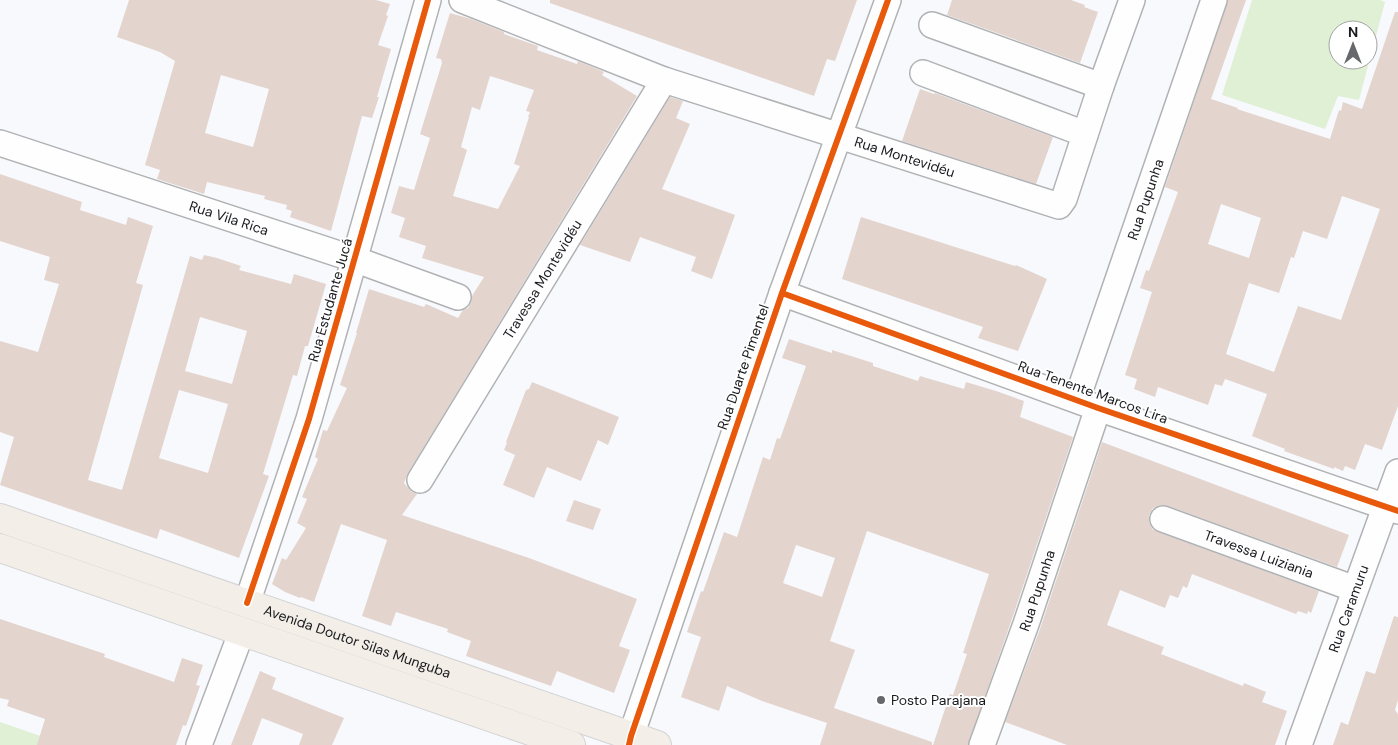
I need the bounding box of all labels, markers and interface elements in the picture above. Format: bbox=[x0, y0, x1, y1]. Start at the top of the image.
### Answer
north arrow bbox=[1328, 20, 1378, 70]
text: N bbox=[1348, 23, 1358, 41]
street label: Rua Montevidéu bbox=[852, 132, 957, 181]
street label: Rua Pupunha bbox=[1123, 157, 1168, 242]
street label: Rua Vila Rica bbox=[187, 197, 271, 239]
street label: Travessa Montevidéu bbox=[499, 216, 586, 342]
street label: Rua Estudante Jucá bbox=[304, 236, 356, 364]
street label: Rua Duarte Pimentel bbox=[713, 302, 773, 432]
street label: Rua Tenente Marcos Lira bbox=[1016, 357, 1170, 427]
street label: Travessa Luiziania bbox=[1202, 526, 1316, 582]
street label: Rua Pupunha bbox=[1015, 548, 1059, 634]
street label: Rua Caramuru bbox=[1324, 562, 1373, 655]
street label: Avenida Doutor Silas Munguba bbox=[261, 601, 453, 682]
place label: Posto Parajana bbox=[891, 691, 986, 709]
marker: Posto Parajana bbox=[875, 694, 887, 706]

